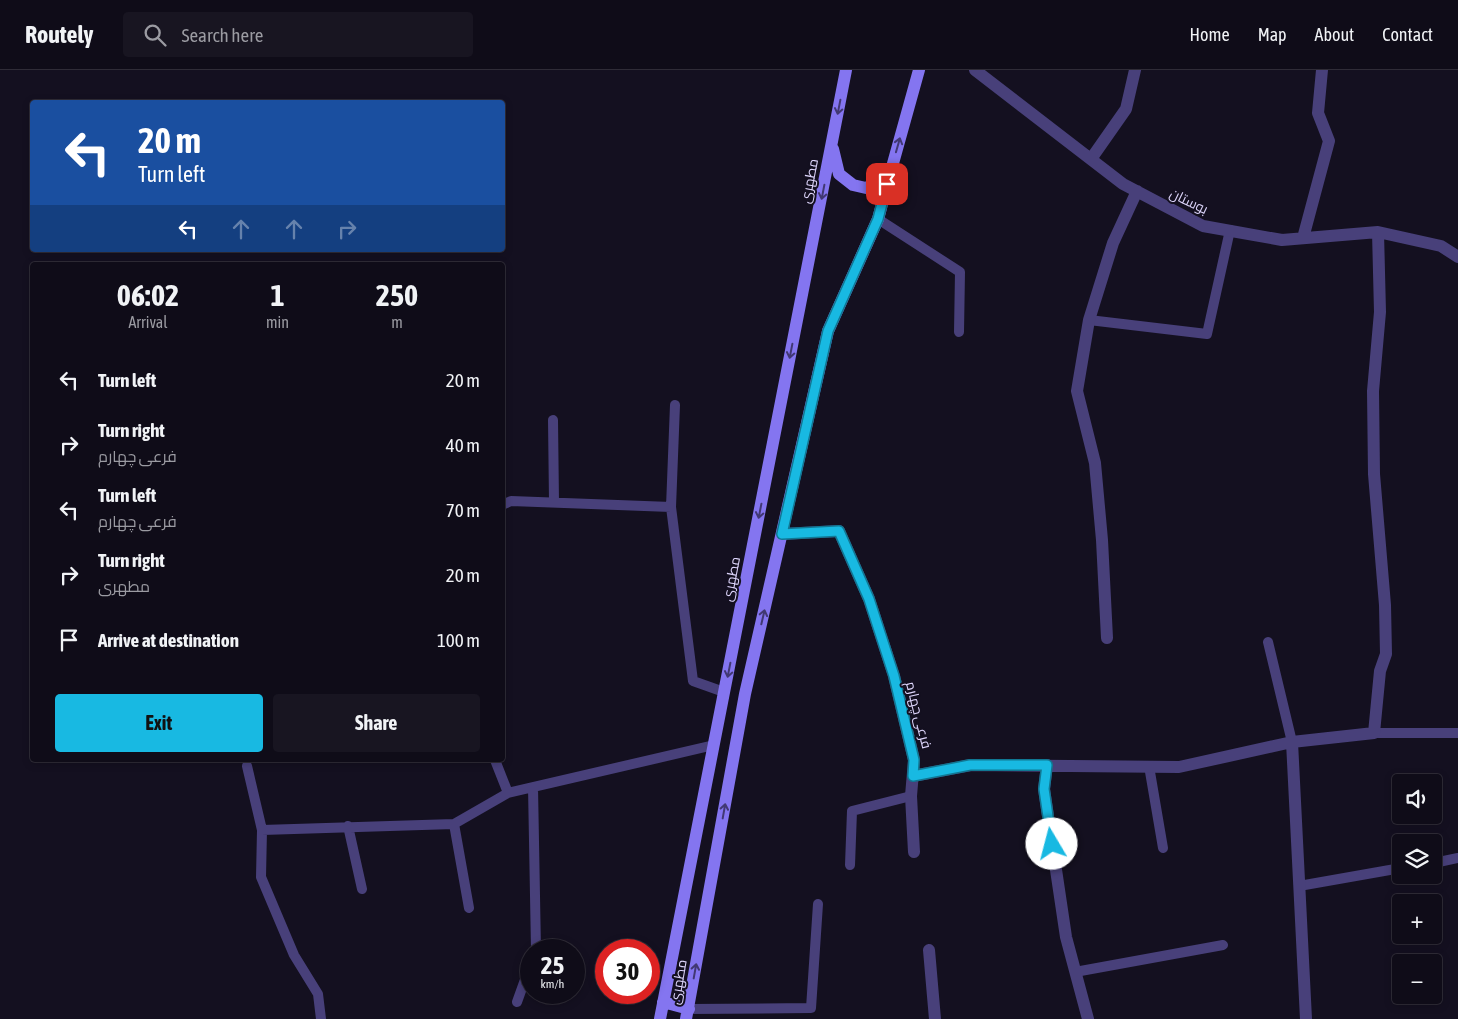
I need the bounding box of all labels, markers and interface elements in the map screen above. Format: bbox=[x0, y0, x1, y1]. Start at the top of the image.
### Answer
search box bbox=[123, 12, 473, 57]
text: Routely bbox=[25, 21, 93, 48]
icon: search bbox=[141, 21, 169, 49]
text: Search here bbox=[181, 24, 263, 46]
text: Home bbox=[1190, 24, 1230, 45]
text: Map bbox=[1258, 24, 1287, 45]
text: About bbox=[1315, 24, 1354, 45]
text: Contact bbox=[1382, 24, 1433, 45]
one-way arrow bbox=[834, 99, 843, 115]
icon: left bbox=[55, 120, 120, 185]
text: 20 m bbox=[138, 120, 201, 160]
one-way arrow bbox=[894, 137, 904, 153]
street label: مطهری bbox=[797, 157, 821, 205]
text: Turn left bbox=[138, 161, 205, 187]
pin bbox=[866, 163, 908, 205]
icon: arrive bbox=[873, 170, 901, 198]
one-way arrow bbox=[817, 183, 827, 199]
street label: بوستان bbox=[1167, 185, 1211, 217]
icon: left bbox=[174, 215, 202, 243]
icon: ahead bbox=[227, 215, 255, 243]
icon: ahead bbox=[280, 215, 308, 243]
icon: right bbox=[333, 215, 361, 243]
text: 06:02 bbox=[117, 278, 179, 312]
text: 1 bbox=[270, 278, 285, 312]
text: 250 bbox=[376, 278, 418, 312]
text: Arrival bbox=[128, 313, 168, 331]
text: min bbox=[266, 313, 289, 331]
text: m bbox=[391, 313, 403, 331]
one-way arrow bbox=[786, 343, 796, 359]
icon: left bbox=[55, 366, 83, 394]
text: Turn left bbox=[98, 369, 156, 391]
text: 20 m bbox=[446, 369, 480, 391]
text: Turn right bbox=[98, 419, 165, 441]
icon: right bbox=[55, 431, 83, 459]
text: 40 m bbox=[446, 434, 480, 456]
text: فرعی چهارم bbox=[98, 447, 177, 465]
text: Turn left bbox=[98, 484, 156, 506]
icon: left bbox=[55, 496, 83, 524]
text: 70 m bbox=[446, 499, 480, 521]
one-way arrow bbox=[755, 502, 764, 518]
text: فرعی چهارم bbox=[98, 512, 177, 530]
text: Turn right bbox=[98, 549, 165, 571]
street label: مطهری bbox=[719, 555, 743, 603]
icon: right bbox=[55, 561, 83, 589]
text: 20 m bbox=[446, 564, 480, 586]
text: مطهری bbox=[98, 577, 150, 595]
one-way arrow bbox=[759, 610, 768, 626]
icon: arrive bbox=[55, 626, 83, 654]
text: Arrive at destination bbox=[98, 629, 239, 651]
text: 100 m bbox=[437, 629, 480, 651]
one-way arrow bbox=[723, 662, 733, 678]
street label: فرعی چهارم bbox=[901, 680, 935, 751]
button: Exit bbox=[55, 694, 263, 752]
button: Share bbox=[273, 694, 480, 752]
map controls bbox=[1392, 774, 1442, 1004]
button: sound bbox=[1392, 774, 1442, 824]
one-way arrow bbox=[719, 803, 729, 819]
position arrow bbox=[1025, 817, 1077, 869]
button: layers bbox=[1392, 834, 1442, 884]
button: + bbox=[1392, 894, 1442, 944]
speed limit sign: 30 bbox=[595, 939, 660, 1004]
text: 25 bbox=[541, 951, 564, 979]
button: − bbox=[1392, 954, 1442, 1004]
street label: مطهری bbox=[666, 958, 690, 1006]
one-way arrow bbox=[691, 963, 701, 979]
text: km/h bbox=[541, 977, 564, 991]

